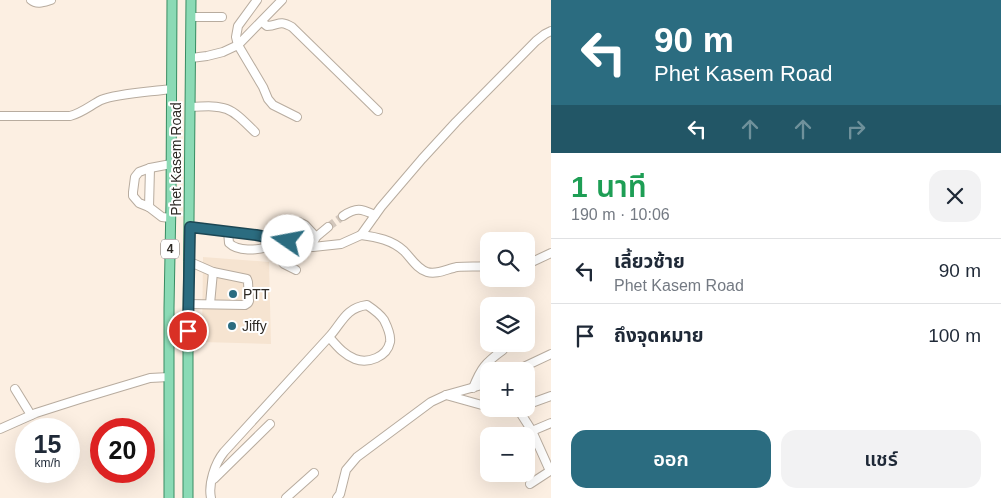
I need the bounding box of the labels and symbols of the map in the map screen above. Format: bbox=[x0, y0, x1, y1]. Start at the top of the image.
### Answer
street label: Phet Kasem Road bbox=[168, 102, 184, 216]
position arrow bbox=[261, 214, 313, 266]
road number: 4 bbox=[161, 240, 179, 258]
place label: PTT bbox=[243, 286, 270, 302]
marker: PTT bbox=[227, 288, 239, 300]
pin bbox=[167, 310, 209, 352]
place label: Jiffy bbox=[242, 318, 267, 334]
marker: Jiffy bbox=[226, 320, 238, 332]
speed limit sign: 20 bbox=[90, 418, 155, 483]

